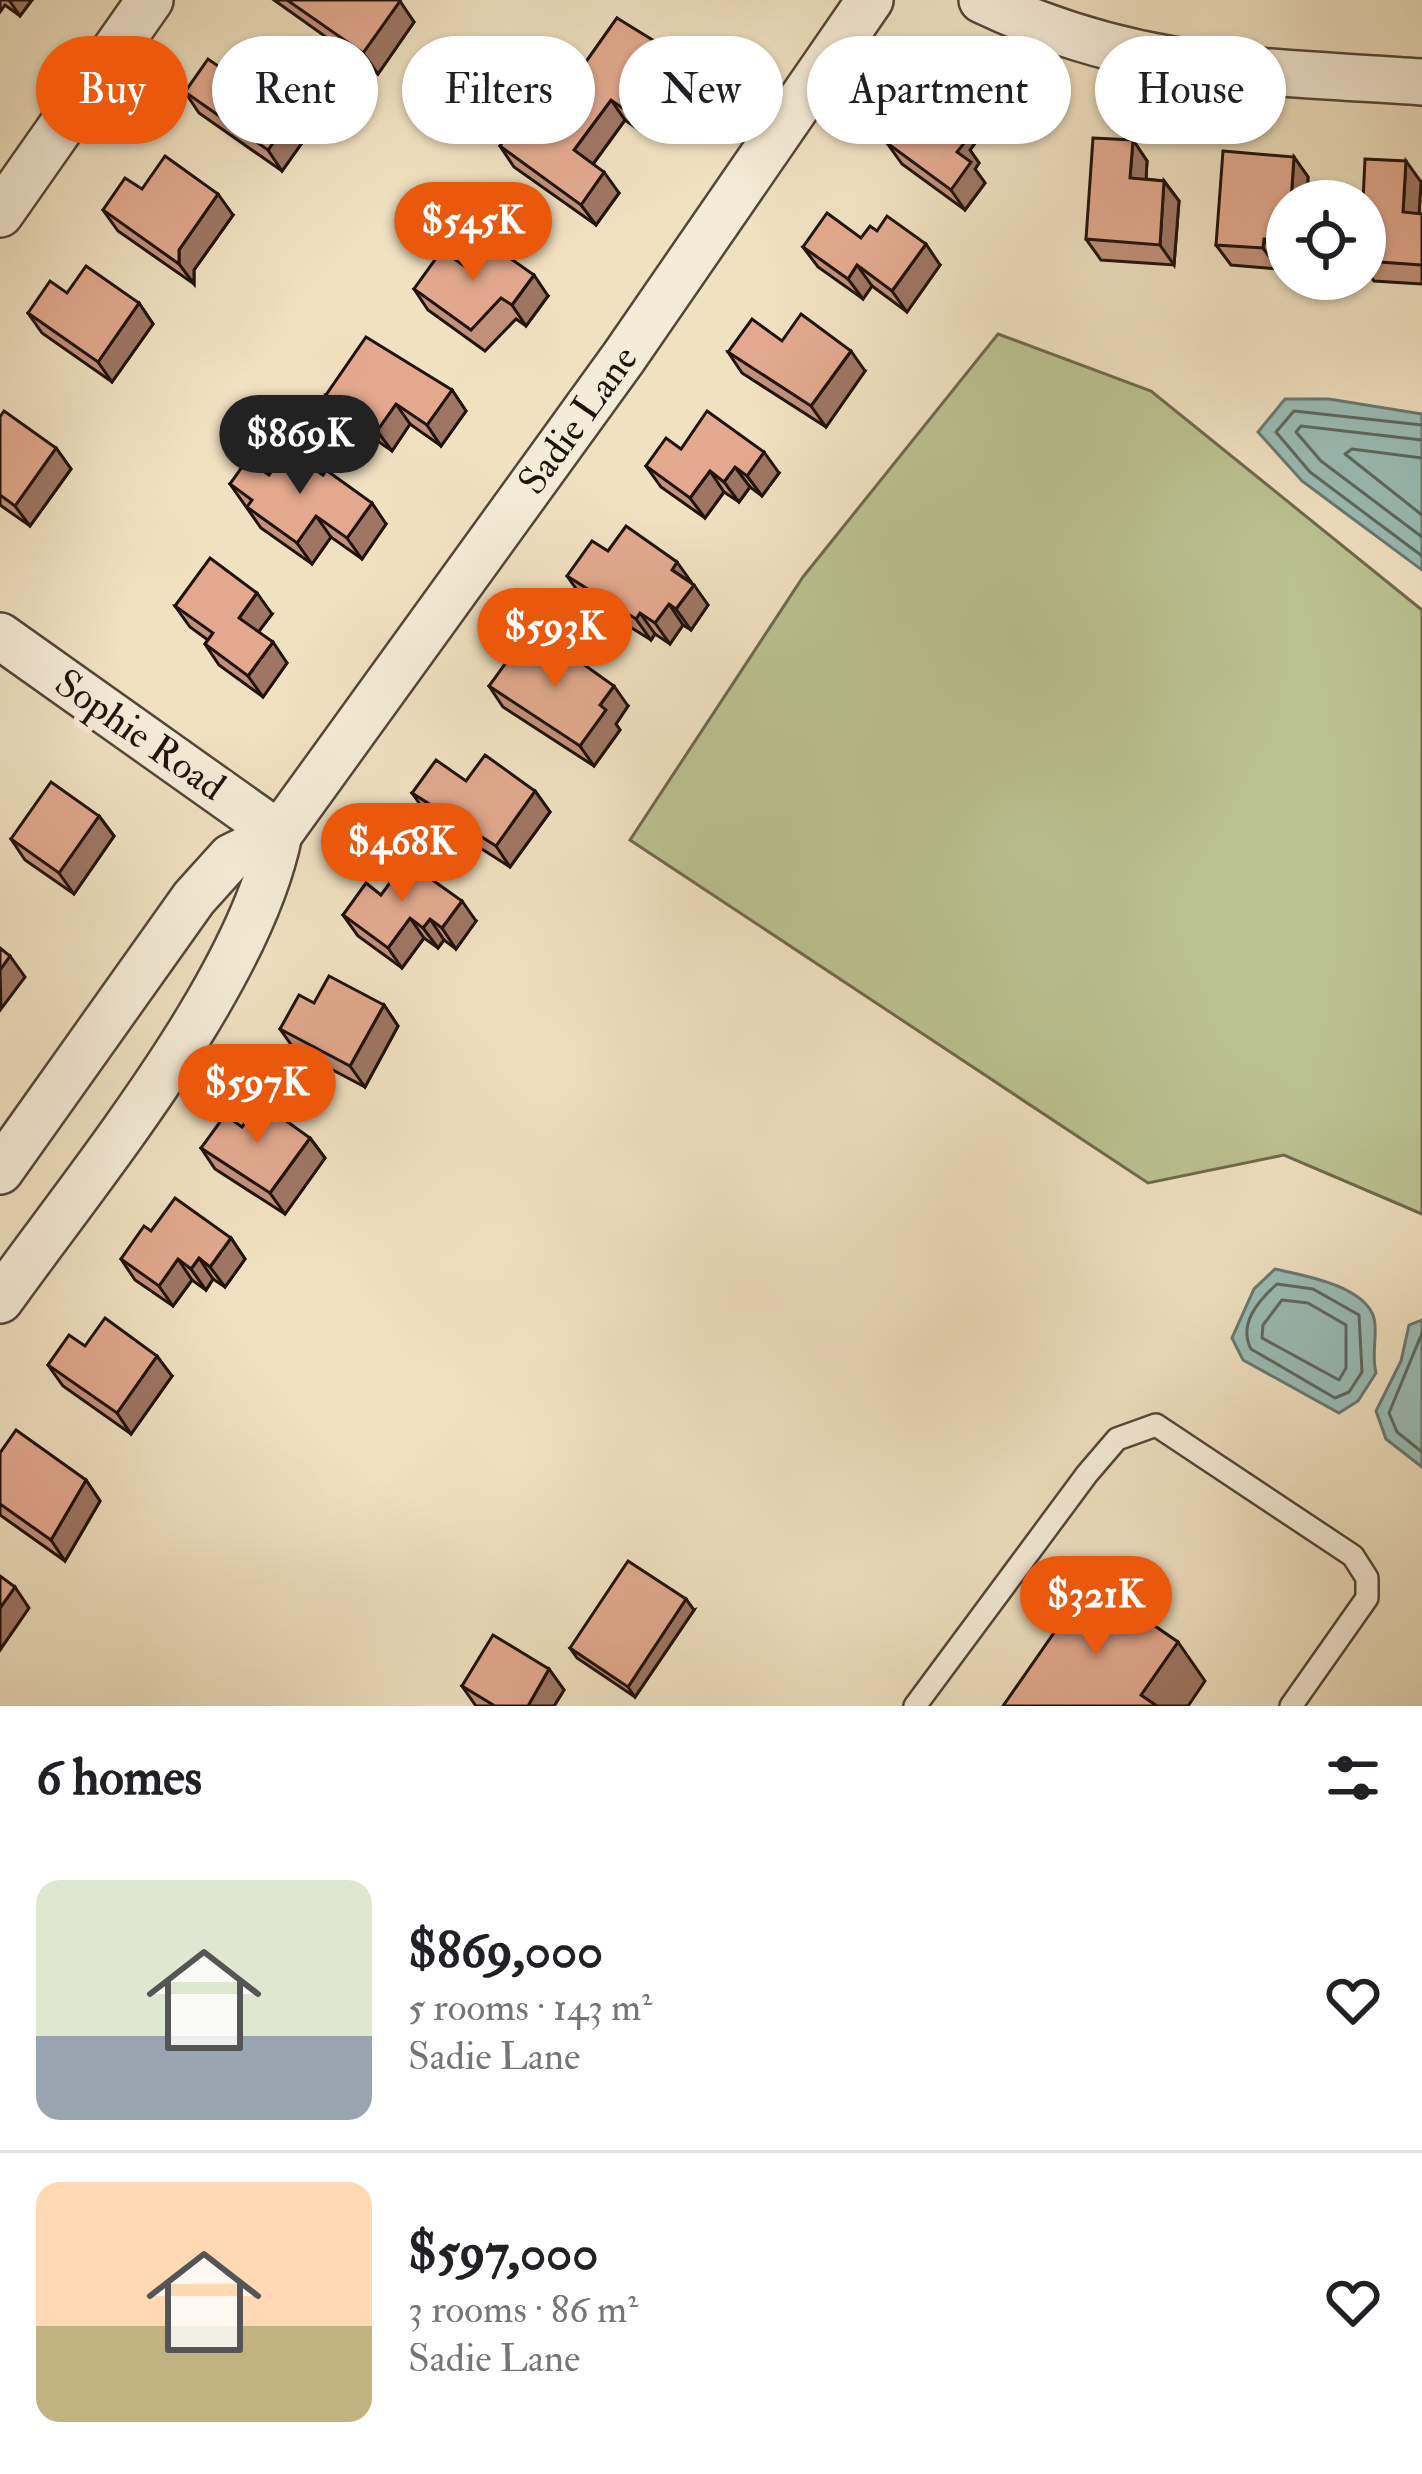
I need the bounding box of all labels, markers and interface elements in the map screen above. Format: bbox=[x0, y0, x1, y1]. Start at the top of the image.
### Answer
chip: Buy bbox=[36, 36, 188, 144]
chip: Rent bbox=[212, 36, 378, 144]
chip: Filters bbox=[402, 36, 595, 144]
chip: New bbox=[619, 36, 783, 144]
chip: Apartment bbox=[807, 36, 1071, 144]
chip: House bbox=[1095, 36, 1286, 144]
map controls bbox=[1266, 180, 1386, 300]
button: locate bbox=[1266, 180, 1386, 300]
pin: $545K bbox=[389, 182, 557, 284]
text: $545K bbox=[421, 196, 525, 245]
street label: Sadie Lane bbox=[508, 336, 648, 504]
pin: $869K bbox=[216, 395, 384, 497]
text: $869K bbox=[246, 409, 354, 458]
pin: $593K bbox=[471, 588, 639, 690]
text: $593K bbox=[504, 602, 606, 651]
street label: Sophie Road bbox=[45, 659, 235, 811]
pin: $468K bbox=[318, 803, 486, 905]
text: $468K bbox=[348, 817, 456, 866]
pin: $597K bbox=[173, 1044, 341, 1146]
text: $597K bbox=[205, 1058, 309, 1107]
pin: $321K bbox=[1012, 1556, 1180, 1658]
text: $321K bbox=[1047, 1570, 1145, 1619]
icon: filters bbox=[1320, 1745, 1386, 1811]
text: 6 homes bbox=[36, 1746, 202, 1810]
text: $869,000 bbox=[408, 1919, 603, 1983]
icon: home bbox=[132, 1928, 276, 2072]
icon: heart bbox=[1320, 1967, 1386, 2033]
text: 5 rooms · 143 m² bbox=[408, 1983, 652, 2032]
text: Sadie Lane bbox=[408, 2032, 580, 2081]
text: $597,000 bbox=[408, 2221, 598, 2285]
icon: home bbox=[132, 2230, 276, 2374]
icon: heart bbox=[1320, 2269, 1386, 2335]
text: 3 rooms · 86 m² bbox=[408, 2285, 638, 2334]
text: Sadie Lane bbox=[408, 2334, 580, 2383]

